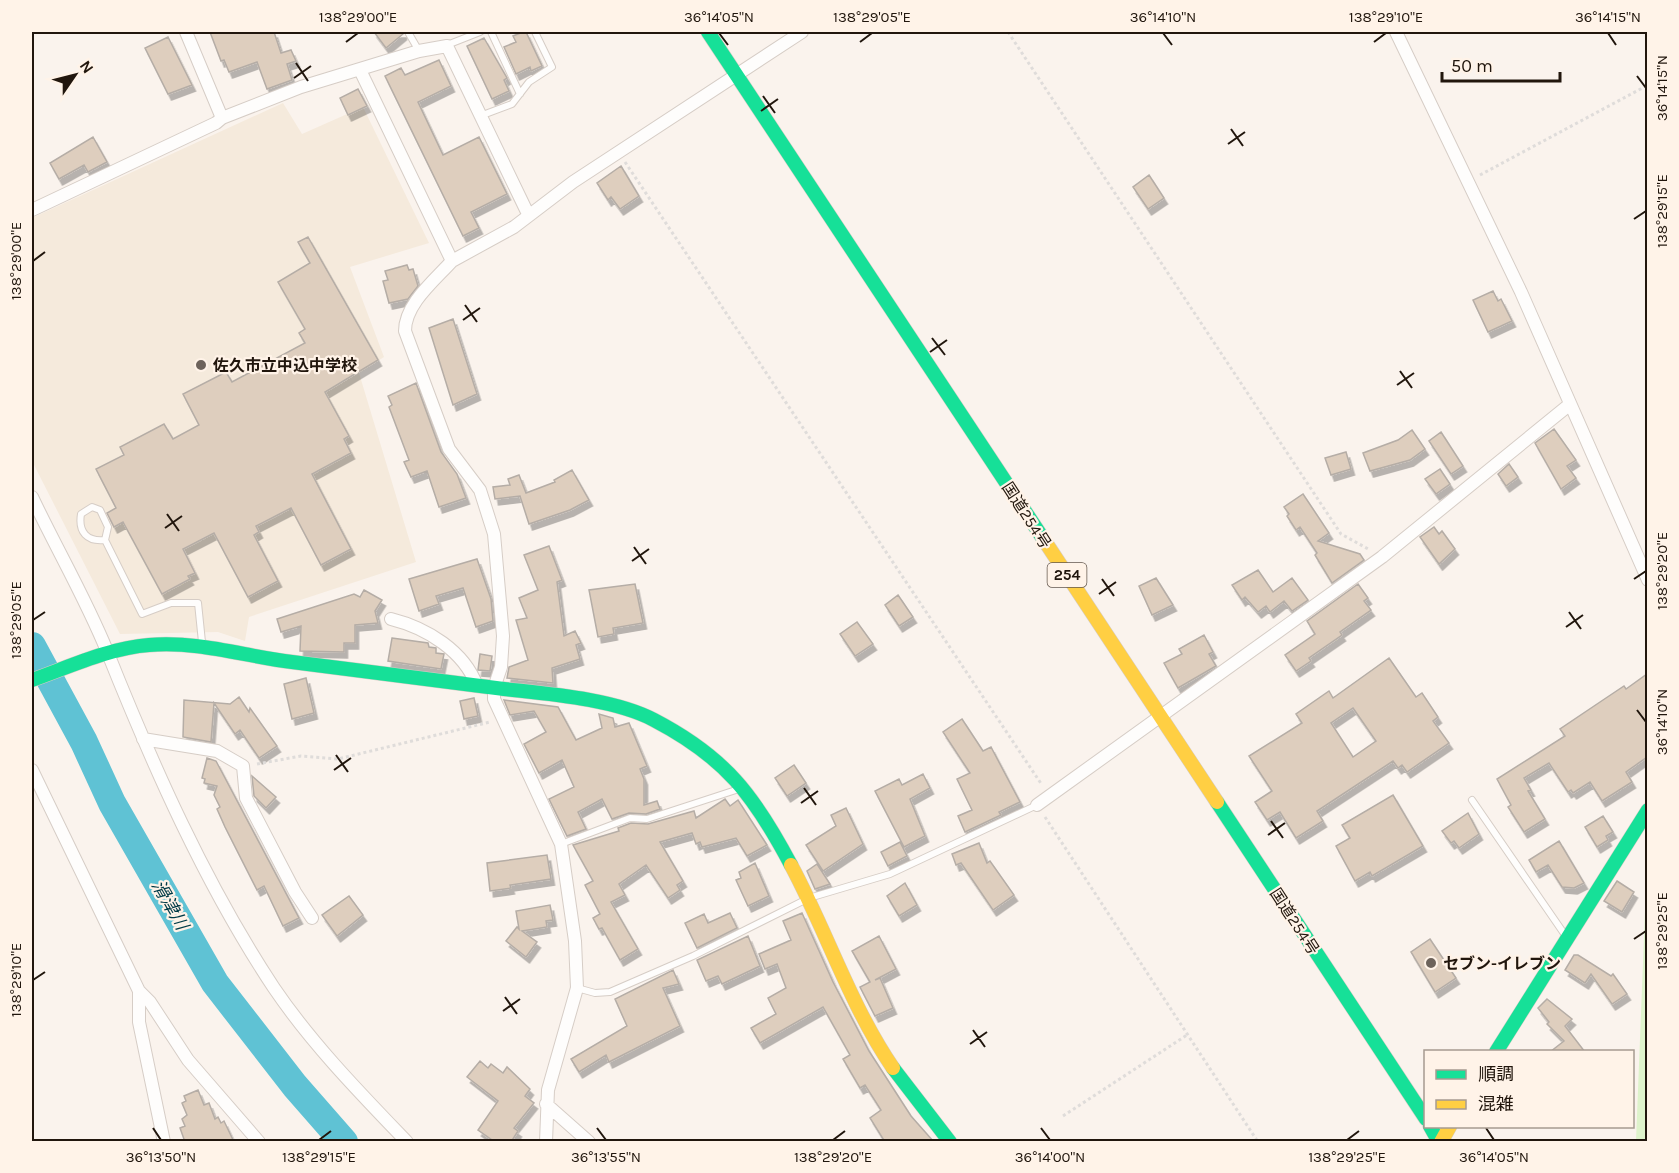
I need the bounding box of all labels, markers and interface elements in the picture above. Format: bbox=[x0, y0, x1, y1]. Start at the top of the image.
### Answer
text: 138°29'00"E bbox=[319, 8, 397, 26]
text: 36°14'05"N bbox=[684, 8, 754, 26]
text: 138°29'05"E bbox=[833, 8, 911, 26]
text: 36°14'10"N bbox=[1130, 8, 1196, 26]
text: 138°29'10"E bbox=[1349, 8, 1423, 26]
text: 36°14'15"N bbox=[1575, 8, 1641, 26]
north arrow bbox=[45, 45, 105, 105]
scale bar bbox=[1442, 45, 1560, 83]
text: 50 m bbox=[1451, 55, 1493, 77]
text: 36°14'15"N bbox=[1653, 55, 1671, 121]
text: N bbox=[76, 57, 98, 77]
text: 138°29'15"E bbox=[1653, 174, 1671, 248]
text: 138°29'00"E bbox=[7, 222, 25, 300]
place label: 佐久市立中込中学校 bbox=[212, 356, 357, 375]
marker: 佐久市立中込中学校 bbox=[194, 358, 208, 372]
street label: 国道254号 bbox=[998, 479, 1055, 552]
text: 138°29'20"E bbox=[1653, 532, 1671, 610]
road number: 254 bbox=[1048, 563, 1086, 587]
text: 138°29'05"E bbox=[7, 581, 25, 659]
text: 36°14'10"N bbox=[1653, 689, 1671, 755]
water label: 滑津川 bbox=[147, 876, 194, 936]
street label: 国道254号 bbox=[1266, 885, 1323, 958]
text: 138°29'25"E bbox=[1653, 892, 1671, 970]
text: 138°29'10"E bbox=[7, 943, 25, 1017]
place label: セブン-イレブン bbox=[1443, 954, 1561, 973]
marker: セブン-イレブン bbox=[1424, 956, 1438, 970]
legend bbox=[1424, 1050, 1634, 1128]
text: 順調 bbox=[1478, 1063, 1514, 1085]
text: 混雑 bbox=[1478, 1093, 1514, 1115]
text: 36°13'50"N bbox=[126, 1148, 196, 1166]
text: 138°29'15"E bbox=[282, 1148, 356, 1166]
text: 36°13'55"N bbox=[571, 1148, 641, 1166]
text: 138°29'20"E bbox=[794, 1148, 872, 1166]
text: 36°14'00"N bbox=[1015, 1148, 1085, 1166]
text: 138°29'25"E bbox=[1308, 1148, 1386, 1166]
text: 36°14'05"N bbox=[1459, 1148, 1529, 1166]

